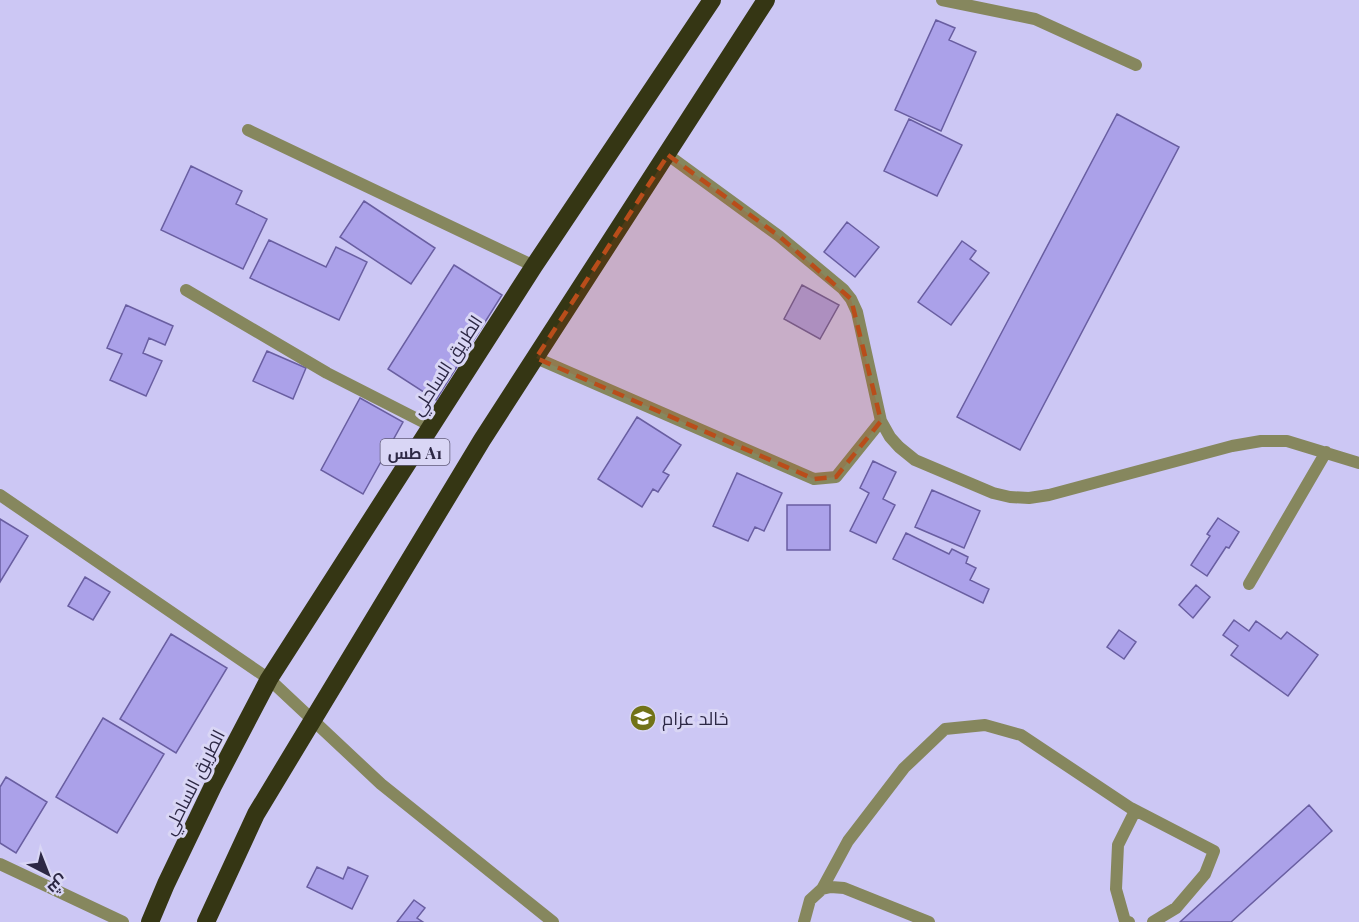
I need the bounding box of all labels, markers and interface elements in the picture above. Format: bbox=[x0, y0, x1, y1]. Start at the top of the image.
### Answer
street label: الطريق الساحلي bbox=[405, 310, 490, 421]
road number: طس A1 bbox=[380, 439, 450, 465]
school or university icon: خالد عزام bbox=[628, 703, 658, 733]
place label: خالد عزام bbox=[662, 706, 729, 731]
street label: الطريق الساحلي bbox=[156, 725, 232, 840]
north arrow bbox=[18, 844, 78, 904]
text: ش bbox=[44, 871, 73, 900]

